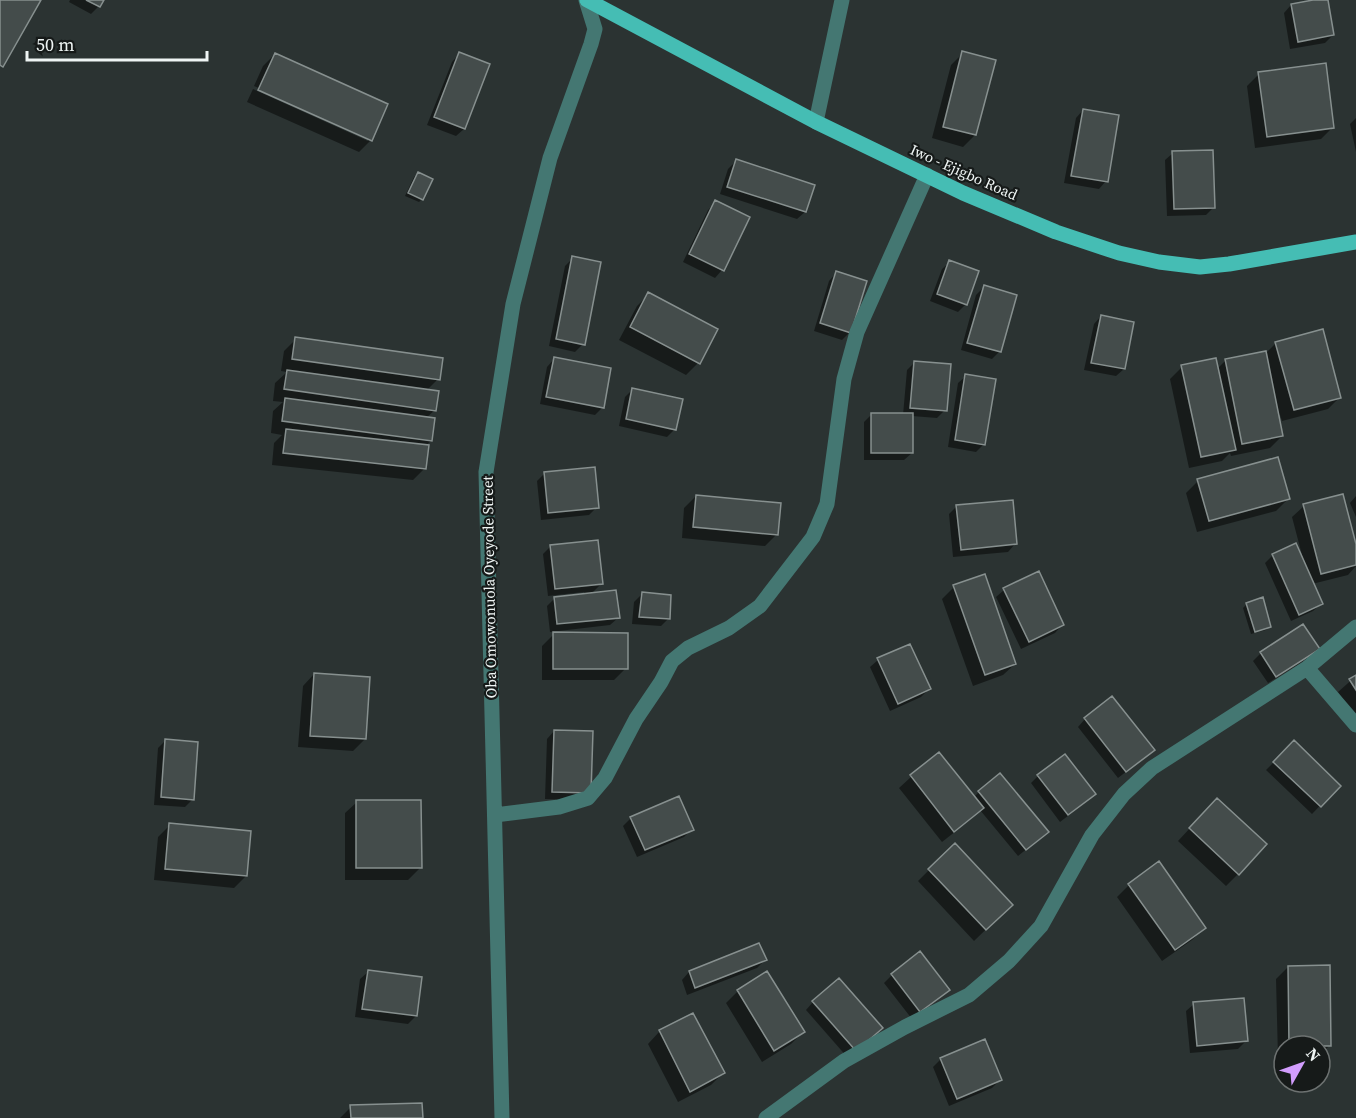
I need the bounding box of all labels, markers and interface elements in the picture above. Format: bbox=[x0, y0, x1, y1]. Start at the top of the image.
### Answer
scale bar bbox=[27, 24, 207, 62]
text: 50 m bbox=[36, 32, 74, 57]
street label: Iwo - Ejigbo Road bbox=[907, 139, 1022, 205]
street label: Oba Omowonuola Oyeyode Street bbox=[477, 475, 501, 699]
north arrow bbox=[1272, 1034, 1332, 1094]
text: N bbox=[1301, 1043, 1326, 1066]

